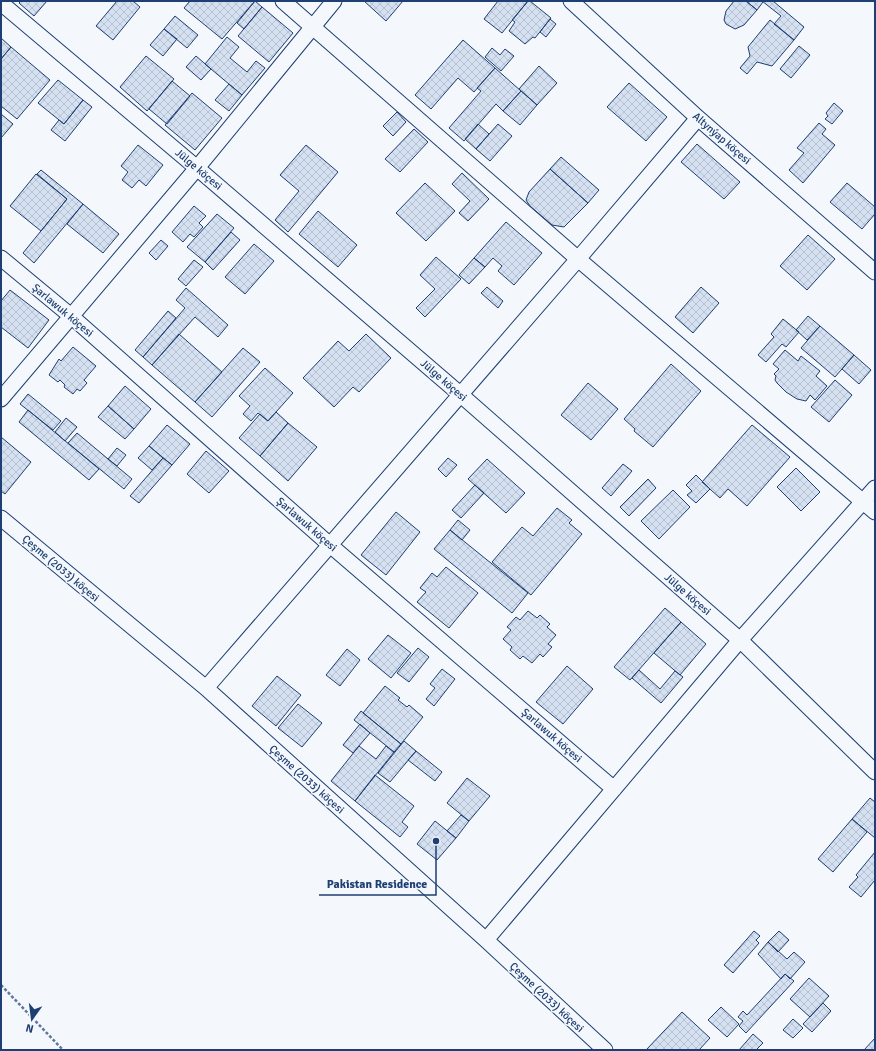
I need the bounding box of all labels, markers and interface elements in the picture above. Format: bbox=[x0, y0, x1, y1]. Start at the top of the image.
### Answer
street label: Altynýap köçesi bbox=[690, 110, 753, 167]
street label: Jülge köçesi bbox=[173, 146, 225, 193]
street label: Şarlawuk köçesi bbox=[29, 281, 96, 340]
street label: Jülge köçesi bbox=[418, 357, 470, 404]
street label: Şarlawuk köçesi bbox=[274, 495, 340, 554]
street label: Çeşme (2033) köçesi bbox=[20, 532, 102, 604]
street label: Jülge köçesi bbox=[662, 571, 714, 618]
street label: Şarlawuk köçesi bbox=[519, 706, 585, 765]
street label: Çeşme (2033) köçesi bbox=[266, 742, 347, 816]
callout: Pakistan Residence bbox=[319, 871, 436, 895]
text: Pakistan Residence bbox=[327, 877, 427, 892]
street label: Çeşme (2033) köçesi bbox=[507, 960, 586, 1035]
north arrow bbox=[12, 999, 52, 1039]
text: N bbox=[24, 1021, 35, 1035]

